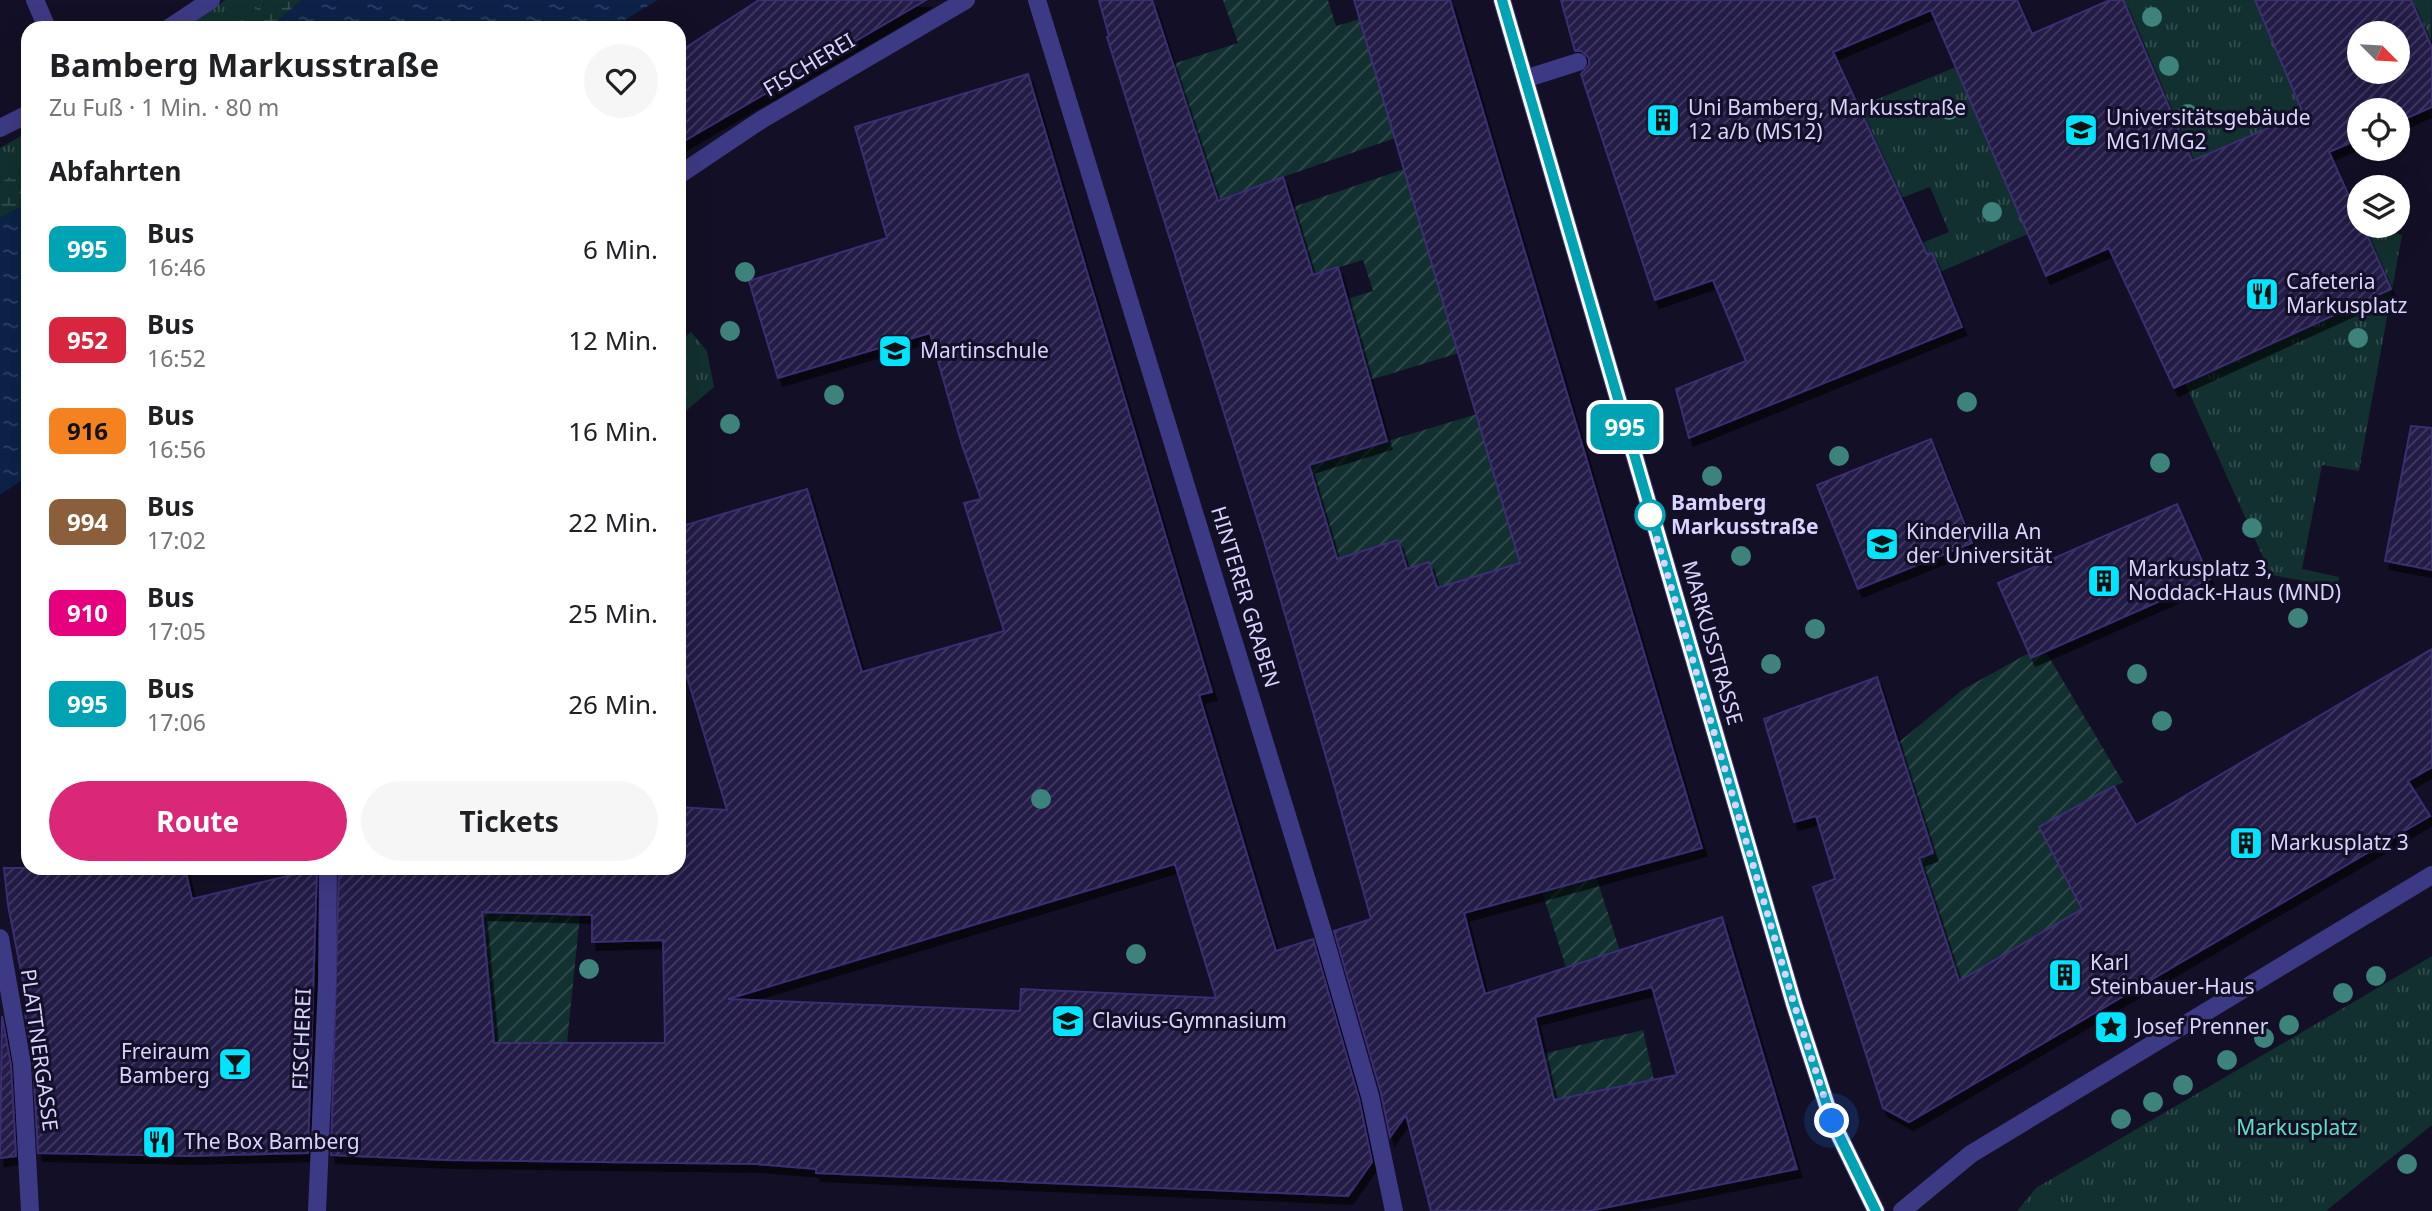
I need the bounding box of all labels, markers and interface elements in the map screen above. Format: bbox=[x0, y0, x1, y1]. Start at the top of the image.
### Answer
north arrow bbox=[2347, 21, 2410, 84]
map controls bbox=[2347, 21, 2410, 238]
street label: FISCHEREI bbox=[758, 26, 859, 102]
text: Bamberg Markusstraße bbox=[49, 42, 439, 87]
button: heart bbox=[584, 44, 658, 118]
text: Zu Fuß · 1 Min. · 80 m bbox=[49, 91, 279, 123]
place label: Uni Bamberg, Markusstraße 12 a/b (MS12) bbox=[1688, 93, 1966, 145]
button: locate bbox=[2347, 98, 2410, 161]
building icon: Uni Bamberg, Markusstraße 12 a/b (MS12) bbox=[1644, 101, 1682, 139]
place label: Universitätsgebäude MG1/MG2 bbox=[2106, 103, 2311, 155]
school or university icon: Universitätsgebäude MG1/MG2 bbox=[2062, 111, 2100, 149]
text: Abfahrten bbox=[49, 153, 181, 189]
button: layers bbox=[2347, 175, 2410, 238]
text: Bus bbox=[147, 215, 194, 251]
text: 6 Min. bbox=[583, 231, 658, 267]
text: 995 bbox=[67, 232, 108, 265]
text: 16:46 bbox=[147, 251, 206, 283]
place label: Cafeteria Markusplatz bbox=[2286, 267, 2407, 319]
restaurant icon: Cafeteria Markusplatz bbox=[2243, 275, 2281, 313]
text: Bus bbox=[147, 306, 194, 342]
text: 12 Min. bbox=[568, 322, 658, 358]
text: 952 bbox=[67, 323, 108, 356]
school or university icon: Martinschule bbox=[876, 332, 914, 370]
place label: Martinschule bbox=[920, 336, 1049, 364]
text: 16:52 bbox=[147, 342, 206, 374]
text: Bus bbox=[147, 397, 194, 433]
line badge: 995 bbox=[1585, 404, 1665, 450]
text: 995 bbox=[1604, 410, 1646, 443]
text: 16 Min. bbox=[568, 413, 658, 449]
text: 916 bbox=[67, 414, 108, 447]
text: 16:56 bbox=[147, 433, 206, 465]
text: Bus bbox=[147, 488, 194, 524]
place label: Bamberg Markusstraße bbox=[1671, 488, 1819, 540]
marker: Bamberg Markusstraße bbox=[1635, 500, 1665, 530]
street label: HINTERER GRABEN bbox=[1205, 503, 1287, 691]
text: 22 Min. bbox=[568, 504, 658, 540]
text: 994 bbox=[67, 505, 108, 538]
place label: Kindervilla An der Universität bbox=[1906, 517, 2053, 569]
text: 17:02 bbox=[147, 524, 206, 556]
school or university icon: Kindervilla An der Universität bbox=[1863, 525, 1901, 563]
place label: Markusplatz 3, Noddack-Haus (MND) bbox=[2128, 554, 2341, 606]
street label: MARKUSSTRASSE bbox=[1676, 557, 1750, 728]
building icon: Markusplatz 3, Noddack-Haus (MND) bbox=[2085, 562, 2123, 600]
text: Bus bbox=[147, 579, 194, 615]
text: 25 Min. bbox=[568, 595, 658, 631]
text: 910 bbox=[67, 596, 108, 629]
text: 17:05 bbox=[147, 615, 206, 647]
text: Bus bbox=[147, 670, 194, 706]
text: 26 Min. bbox=[568, 686, 658, 722]
text: 995 bbox=[67, 687, 108, 720]
text: 17:06 bbox=[147, 706, 206, 738]
button: Route bbox=[49, 781, 347, 861]
button: Tickets bbox=[361, 781, 658, 861]
building icon: Markusplatz 3 bbox=[2227, 824, 2265, 862]
place label: Markusplatz 3 bbox=[2270, 828, 2409, 856]
place label: Karl Steinbauer-Haus bbox=[2090, 948, 2255, 1000]
building icon: Karl Steinbauer-Haus bbox=[2046, 956, 2084, 994]
street label: PLATTNERGASSE bbox=[15, 967, 65, 1133]
street label: FISCHEREI bbox=[285, 988, 317, 1090]
school or university icon: Clavius-Gymnasium bbox=[1049, 1002, 1087, 1040]
place label: Clavius-Gymnasium bbox=[1092, 1006, 1287, 1034]
place icon: Josef Prenner bbox=[2092, 1008, 2130, 1046]
place label: Josef Prenner bbox=[2134, 1012, 2269, 1040]
place label: Freiraum Bamberg bbox=[119, 1037, 210, 1089]
bar icon: Freiraum Bamberg bbox=[216, 1045, 254, 1083]
your location bbox=[1814, 1103, 1849, 1138]
park label: Markusplatz bbox=[2236, 1113, 2358, 1141]
restaurant icon: The Box Bamberg bbox=[140, 1123, 178, 1161]
place label: The Box Bamberg bbox=[184, 1127, 360, 1155]

